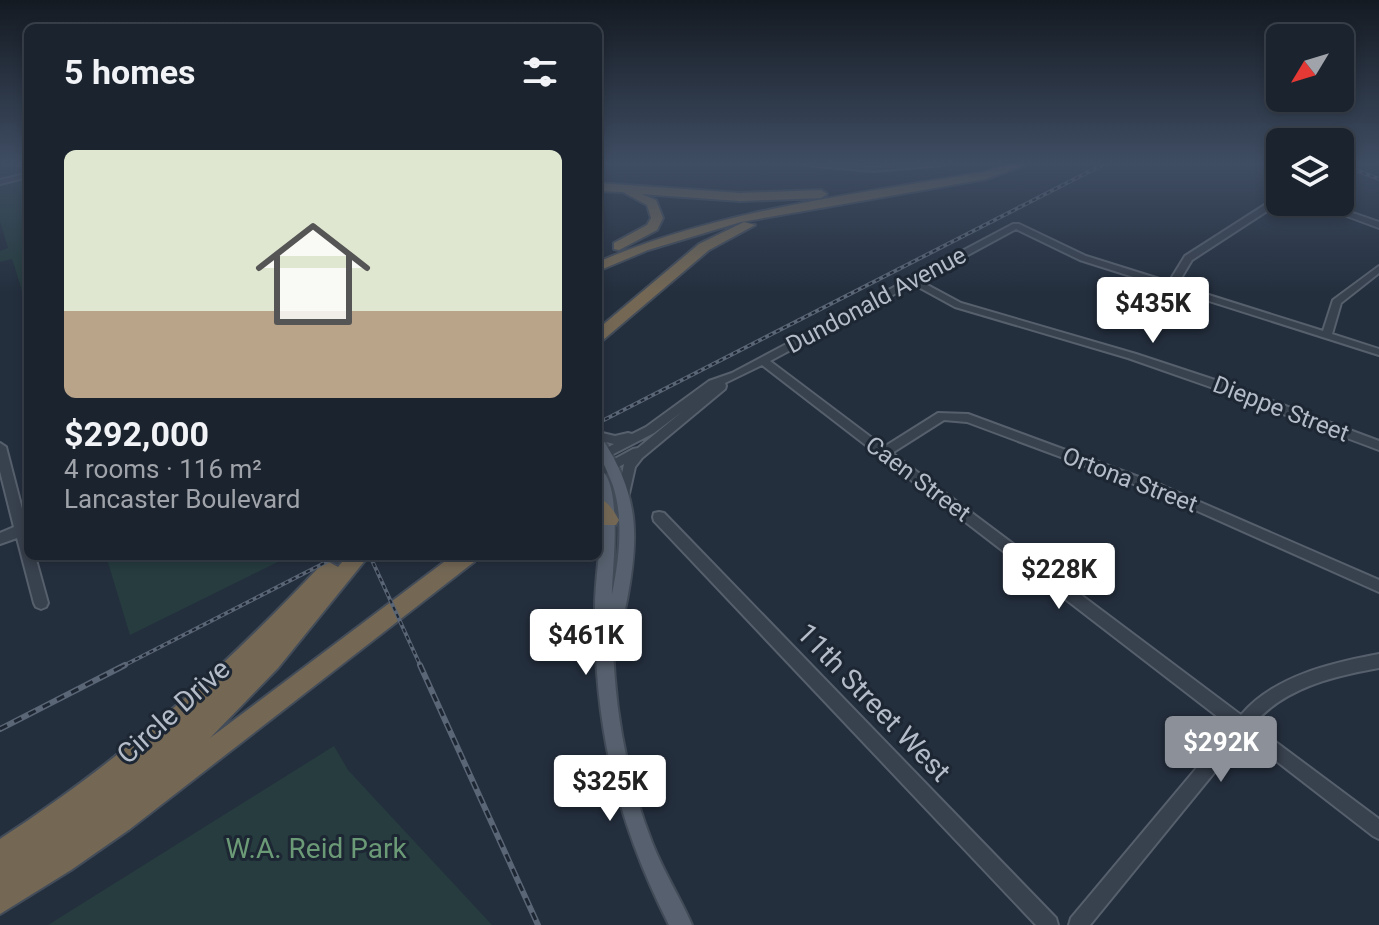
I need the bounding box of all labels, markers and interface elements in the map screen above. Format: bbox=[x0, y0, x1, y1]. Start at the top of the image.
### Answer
north arrow bbox=[1266, 24, 1354, 112]
map controls bbox=[1266, 24, 1354, 216]
icon: filters bbox=[518, 50, 562, 94]
text: 5 homes bbox=[64, 52, 195, 92]
button: layers bbox=[1266, 128, 1354, 216]
icon: home bbox=[241, 202, 385, 346]
street label: Dundonald Avenue bbox=[781, 241, 971, 359]
pin: $435K bbox=[1097, 277, 1209, 345]
text: $435K bbox=[1115, 288, 1191, 318]
street label: Dieppe Street bbox=[1209, 370, 1353, 448]
text: $292,000 bbox=[64, 414, 209, 454]
street label: Caen Street bbox=[860, 431, 976, 528]
street label: Ortona Street bbox=[1059, 441, 1201, 519]
text: 4 rooms · 116 m² bbox=[64, 454, 262, 484]
text: Lancaster Boulevard bbox=[64, 484, 300, 514]
pin: $228K bbox=[1003, 543, 1115, 611]
text: $228K bbox=[1021, 554, 1097, 584]
pin: $461K bbox=[530, 609, 642, 677]
street label: 11th Street West bbox=[790, 617, 957, 788]
text: $461K bbox=[548, 620, 624, 650]
street label: Circle Drive bbox=[110, 652, 237, 771]
pin: $292K bbox=[1165, 716, 1277, 784]
text: $292K bbox=[1183, 727, 1259, 757]
pin: $325K bbox=[554, 755, 666, 823]
text: $325K bbox=[572, 766, 648, 796]
park label: W.A. Reid Park bbox=[225, 832, 407, 865]

